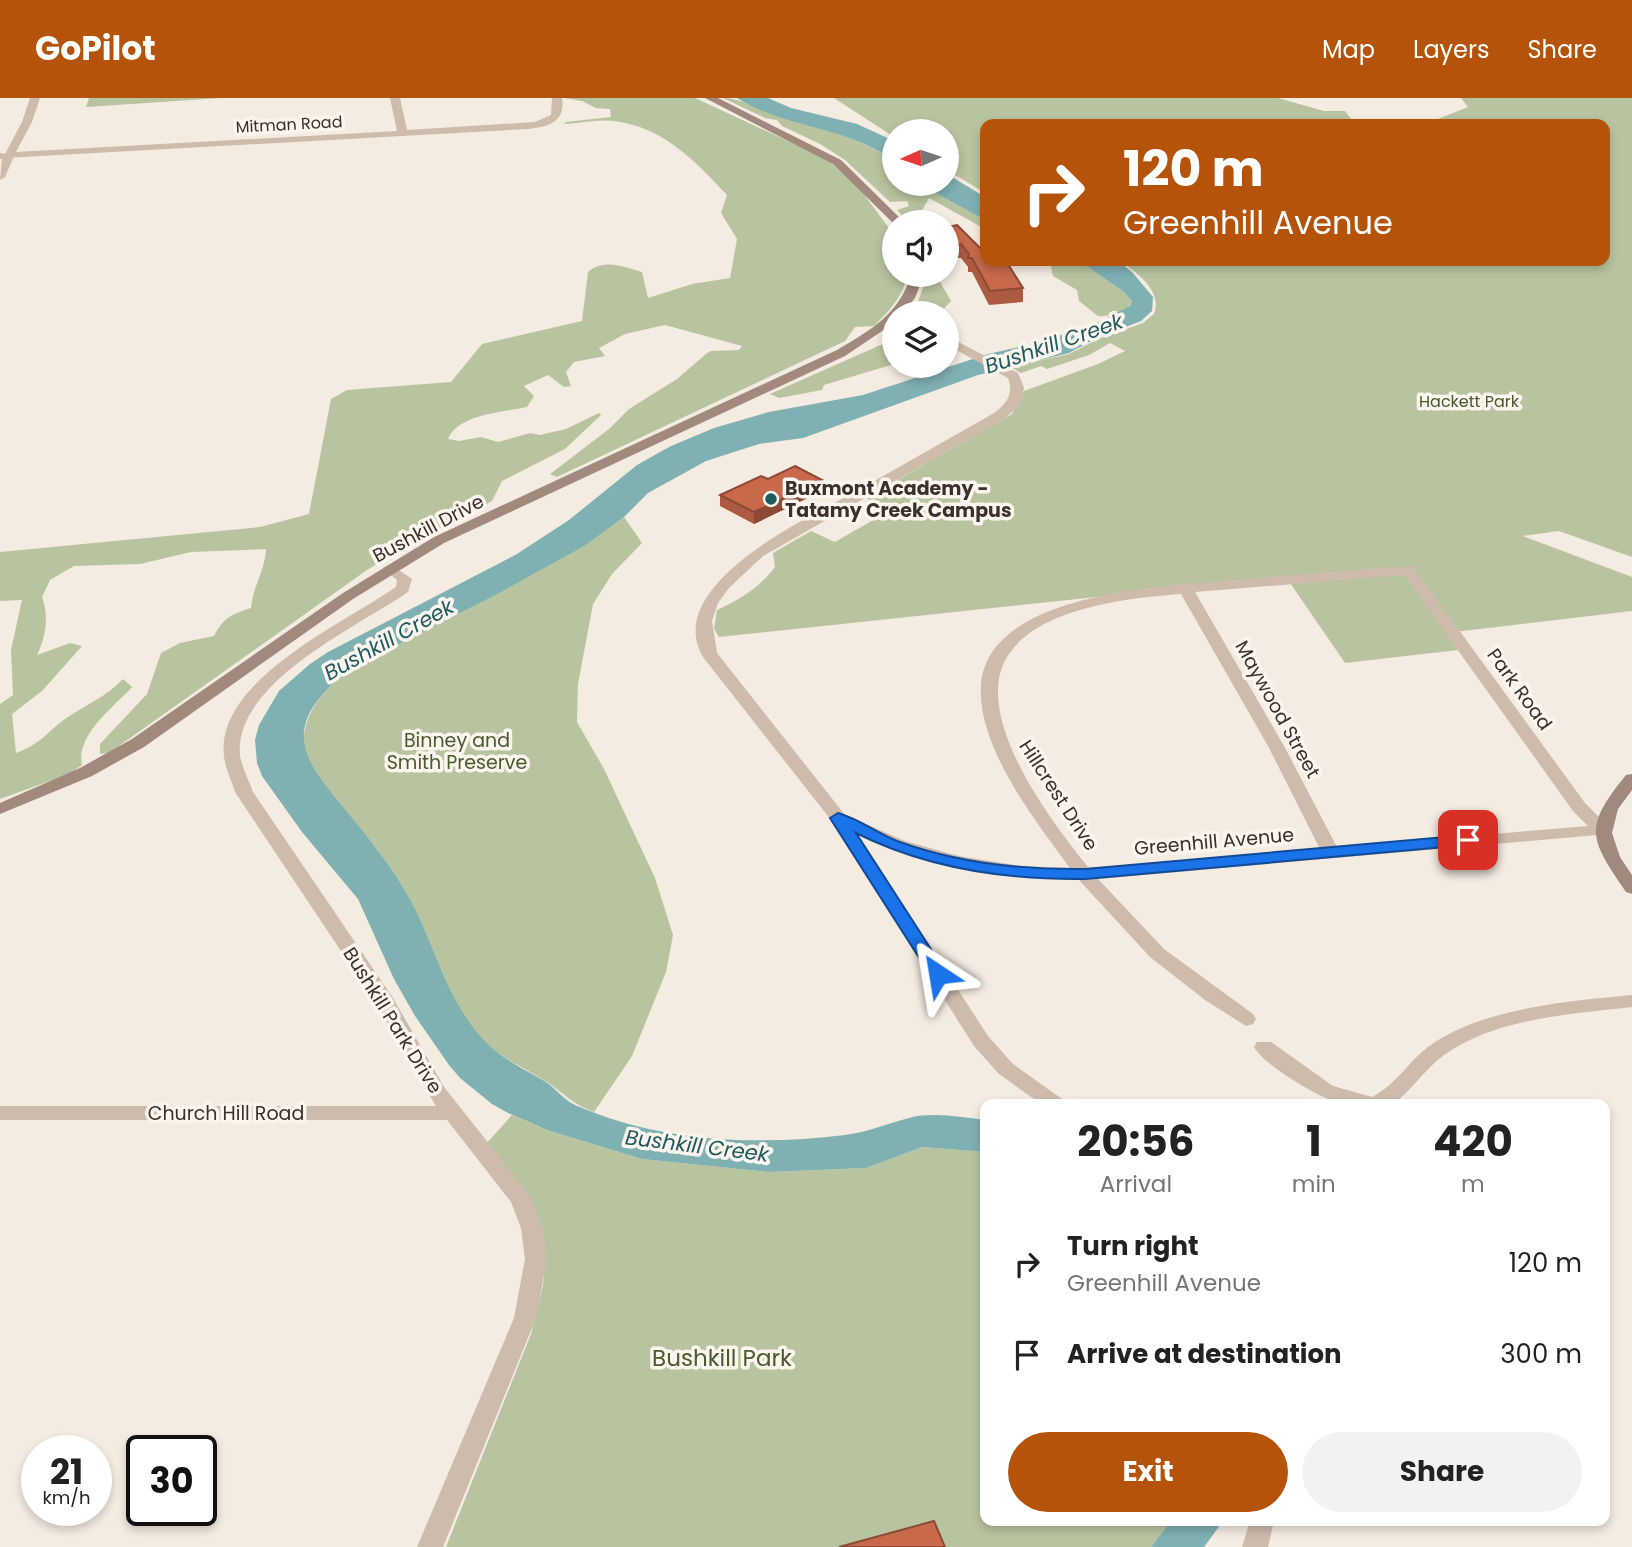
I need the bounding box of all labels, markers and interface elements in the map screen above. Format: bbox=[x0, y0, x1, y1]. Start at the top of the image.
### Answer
text: GoPilot bbox=[35, 25, 156, 72]
text: Map bbox=[1322, 33, 1375, 66]
text: Layers bbox=[1413, 33, 1489, 66]
text: Share bbox=[1527, 33, 1597, 66]
street label: Mitman Road bbox=[235, 110, 343, 139]
north arrow bbox=[882, 119, 959, 196]
map controls bbox=[882, 119, 959, 378]
text: 120 m bbox=[1123, 135, 1264, 203]
icon: right bbox=[1008, 147, 1099, 238]
text: Greenhill Avenue bbox=[1123, 200, 1393, 245]
button: sound bbox=[882, 210, 959, 287]
button: layers bbox=[882, 301, 959, 378]
water label: Bushkill Creek bbox=[981, 306, 1128, 381]
park label: Hackett Park bbox=[1419, 390, 1520, 413]
place label: Buxmont Academy - Tatamy Creek Campus bbox=[785, 475, 1012, 524]
street label: Bushkill Drive bbox=[368, 488, 489, 569]
marker: Buxmont Academy - Tatamy Creek Campus bbox=[763, 491, 779, 507]
water label: Bushkill Creek bbox=[319, 591, 460, 687]
street label: Maywood Street bbox=[1229, 636, 1327, 783]
street label: Park Road bbox=[1481, 643, 1558, 736]
park label: Binney and Smith Preserve bbox=[387, 727, 527, 776]
street label: Hillcrest Drive bbox=[1013, 735, 1105, 856]
pin bbox=[1438, 810, 1498, 870]
street label: Greenhill Avenue bbox=[1133, 821, 1295, 862]
icon: arrive bbox=[1449, 821, 1487, 859]
position arrow bbox=[901, 937, 975, 1011]
street label: Bushkill Park Drive bbox=[337, 942, 449, 1099]
street label: Church Hill Road bbox=[148, 1100, 304, 1127]
text: 20:56 bbox=[1077, 1112, 1195, 1171]
text: 1 bbox=[1306, 1112, 1322, 1171]
text: 420 bbox=[1433, 1112, 1513, 1171]
water label: Bushkill Creek bbox=[624, 1122, 772, 1169]
text: Arrival bbox=[1100, 1168, 1172, 1200]
text: min bbox=[1292, 1168, 1336, 1200]
text: m bbox=[1461, 1168, 1485, 1200]
text: Turn right bbox=[1067, 1228, 1199, 1264]
icon: right bbox=[1008, 1245, 1046, 1283]
text: 120 m bbox=[1509, 1245, 1582, 1281]
text: Greenhill Avenue bbox=[1067, 1267, 1261, 1299]
icon: arrive bbox=[1008, 1336, 1046, 1374]
text: Arrive at destination bbox=[1067, 1336, 1342, 1372]
text: 300 m bbox=[1500, 1336, 1582, 1372]
park label: Bushkill Park bbox=[652, 1342, 792, 1374]
button: Exit bbox=[1008, 1432, 1288, 1512]
button: Share bbox=[1302, 1432, 1582, 1512]
speed limit sign: 30 bbox=[126, 1435, 217, 1526]
text: 21 bbox=[50, 1447, 83, 1496]
text: km/h bbox=[43, 1485, 90, 1510]

